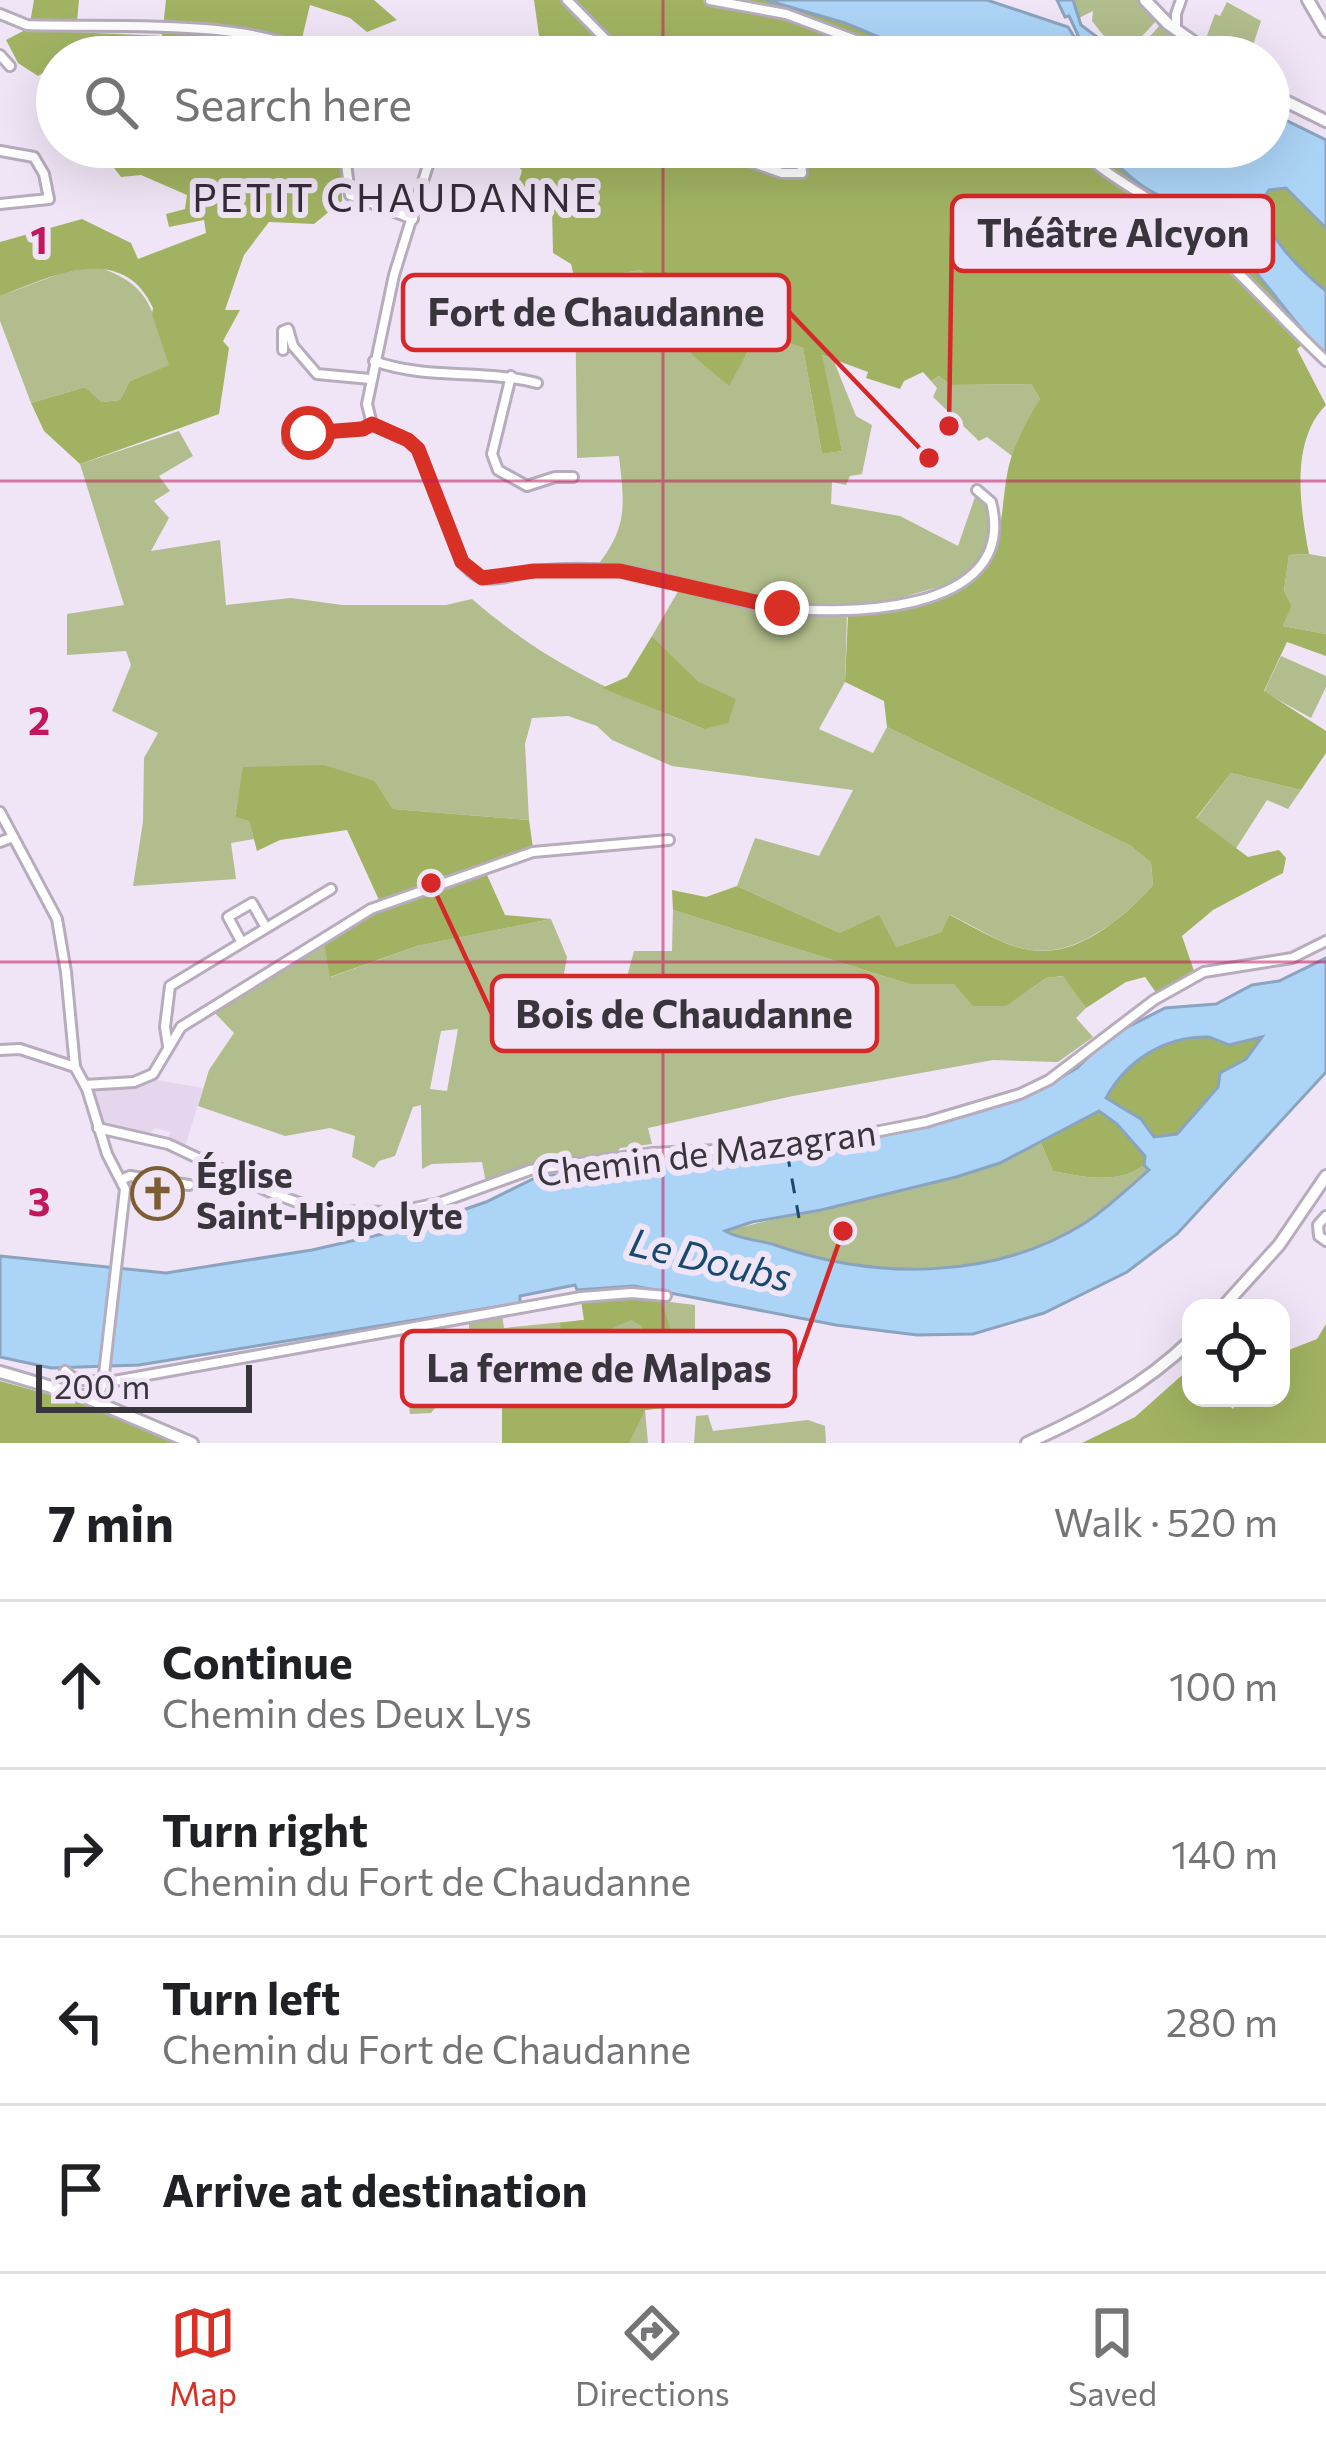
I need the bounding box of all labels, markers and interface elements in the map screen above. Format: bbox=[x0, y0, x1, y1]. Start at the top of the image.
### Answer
search box bbox=[36, 36, 1290, 168]
icon: search bbox=[78, 69, 144, 135]
text: Search here bbox=[174, 75, 412, 130]
district label: PETIT CHAUDANNE bbox=[192, 172, 600, 220]
callout: Théâtre Alcyon bbox=[952, 196, 1273, 271]
text: Théâtre Alcyon bbox=[977, 207, 1249, 255]
text: 1 bbox=[30, 214, 48, 262]
callout: Fort de Chaudanne bbox=[403, 275, 789, 350]
text: Fort de Chaudanne bbox=[427, 286, 765, 334]
route start bbox=[281, 406, 335, 460]
route end bbox=[755, 581, 809, 635]
text: 2 bbox=[28, 695, 50, 743]
callout: Bois de Chaudanne bbox=[492, 976, 877, 1051]
text: Bois de Chaudanne bbox=[515, 988, 853, 1036]
street label: Chemin de Mazagran bbox=[534, 1108, 878, 1194]
place label: Église Saint-Hippolyte bbox=[196, 1151, 463, 1236]
church icon: Église Saint-Hippolyte bbox=[129, 1166, 185, 1222]
text: 3 bbox=[28, 1176, 50, 1224]
water label: Le Doubs bbox=[625, 1216, 797, 1300]
map controls bbox=[1182, 1299, 1290, 1407]
button: locate bbox=[1182, 1299, 1290, 1407]
callout: La ferme de Malpas bbox=[402, 1331, 795, 1406]
text: La ferme de Malpas bbox=[426, 1342, 772, 1390]
scale bar bbox=[36, 1359, 252, 1412]
text: 200 m bbox=[54, 1365, 150, 1406]
text: 7 min bbox=[48, 1490, 174, 1553]
text: Walk · 520 m bbox=[1054, 1497, 1278, 1545]
text: Continue bbox=[162, 1633, 353, 1688]
icon: ahead bbox=[48, 1652, 114, 1718]
text: 100 m bbox=[1169, 1661, 1278, 1709]
text: Chemin des Deux Lys bbox=[162, 1688, 532, 1736]
text: Turn right bbox=[162, 1801, 368, 1856]
icon: right bbox=[48, 1820, 114, 1886]
text: 140 m bbox=[1171, 1829, 1278, 1877]
text: Chemin du Fort de Chaudanne bbox=[162, 1856, 691, 1904]
text: Turn left bbox=[162, 1969, 340, 2024]
icon: left bbox=[48, 1988, 114, 2054]
text: 280 m bbox=[1166, 1997, 1278, 2045]
text: Chemin du Fort de Chaudanne bbox=[162, 2024, 691, 2072]
icon: arrive bbox=[48, 2156, 114, 2222]
text: Arrive at destination bbox=[162, 2161, 588, 2216]
tab: Map bbox=[169, 2300, 237, 2413]
tab: Directions bbox=[575, 2300, 730, 2413]
tab: Saved bbox=[1068, 2300, 1157, 2413]

